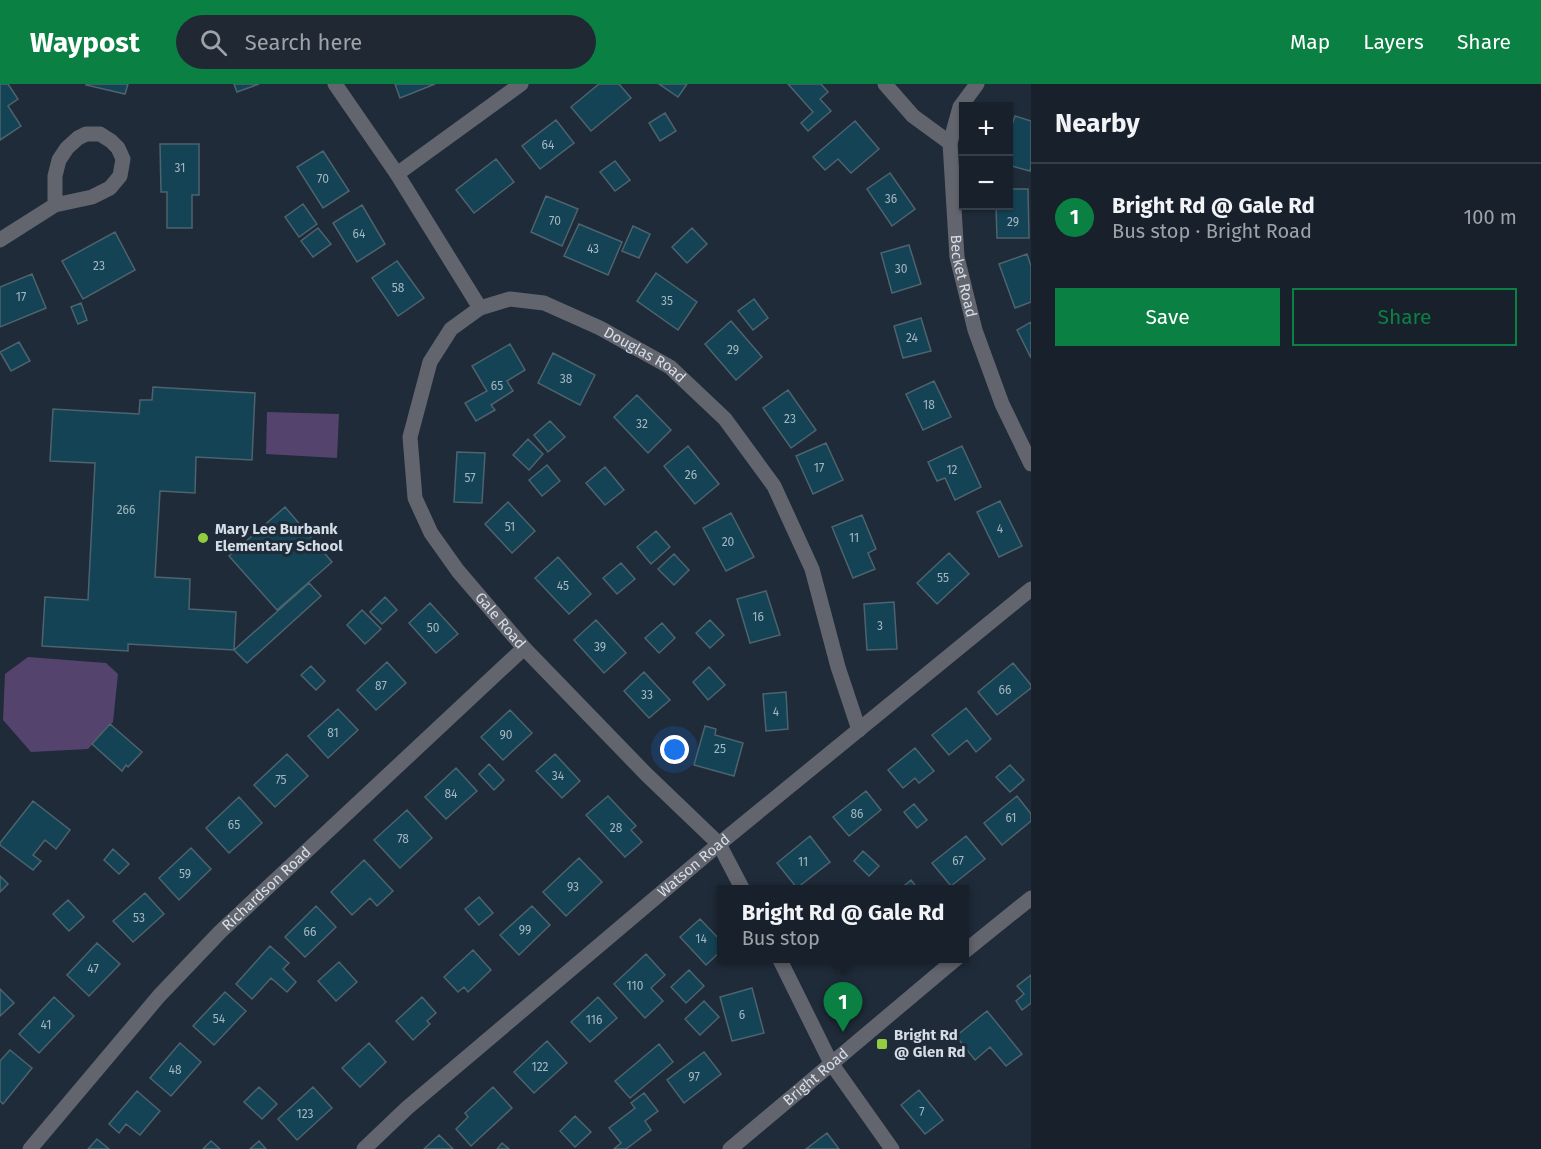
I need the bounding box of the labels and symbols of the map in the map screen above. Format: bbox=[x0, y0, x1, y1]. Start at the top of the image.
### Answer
house number: 64 bbox=[542, 138, 555, 152]
house number: 31 bbox=[175, 161, 185, 175]
house number: 70 bbox=[317, 172, 329, 186]
house number: 36 bbox=[885, 192, 897, 206]
house number: 70 bbox=[549, 214, 561, 228]
house number: 29 bbox=[1007, 215, 1019, 229]
house number: 64 bbox=[353, 227, 366, 241]
street label: Becket Road bbox=[947, 234, 981, 319]
house number: 43 bbox=[587, 242, 599, 256]
house number: 23 bbox=[93, 259, 105, 273]
house number: 30 bbox=[895, 262, 908, 276]
house number: 58 bbox=[392, 281, 405, 295]
house number: 17 bbox=[16, 290, 26, 304]
house number: 35 bbox=[661, 294, 673, 308]
street label: Douglas Road bbox=[601, 323, 690, 386]
house number: 24 bbox=[906, 331, 919, 345]
house number: 29 bbox=[727, 343, 739, 357]
house number: 38 bbox=[560, 372, 573, 386]
house number: 65 bbox=[491, 379, 503, 393]
house number: 18 bbox=[923, 398, 935, 412]
house number: 23 bbox=[784, 412, 796, 426]
house number: 32 bbox=[636, 417, 648, 431]
house number: 17 bbox=[814, 461, 824, 475]
house number: 12 bbox=[946, 463, 958, 477]
house number: 26 bbox=[685, 468, 697, 482]
house number: 57 bbox=[464, 471, 476, 485]
house number: 266 bbox=[117, 503, 135, 517]
place label: Mary Lee Burbank Elementary School bbox=[215, 520, 343, 555]
house number: 51 bbox=[505, 520, 515, 534]
house number: 4 bbox=[997, 522, 1004, 536]
marker: Mary Lee Burbank Elementary School bbox=[196, 531, 210, 545]
house number: 11 bbox=[849, 531, 859, 545]
house number: 20 bbox=[722, 535, 735, 549]
house number: 55 bbox=[937, 571, 949, 585]
house number: 45 bbox=[557, 579, 569, 593]
street label: Gale Road bbox=[471, 589, 530, 652]
house number: 16 bbox=[752, 610, 764, 624]
house number: 3 bbox=[877, 619, 883, 633]
house number: 50 bbox=[427, 621, 440, 635]
house number: 39 bbox=[594, 640, 606, 654]
house number: 87 bbox=[375, 679, 387, 693]
house number: 66 bbox=[999, 683, 1011, 697]
house number: 33 bbox=[641, 688, 653, 702]
house number: 4 bbox=[773, 705, 780, 719]
house number: 81 bbox=[327, 726, 339, 740]
house number: 90 bbox=[500, 728, 513, 742]
your location bbox=[660, 735, 689, 764]
house number: 25 bbox=[714, 742, 726, 756]
house number: 34 bbox=[552, 769, 565, 783]
house number: 75 bbox=[275, 773, 287, 787]
house number: 84 bbox=[445, 787, 458, 801]
house number: 86 bbox=[850, 807, 864, 821]
house number: 61 bbox=[1005, 811, 1017, 825]
house number: 65 bbox=[228, 818, 240, 832]
house number: 28 bbox=[610, 821, 623, 835]
street label: Watson Road bbox=[654, 830, 733, 901]
house number: 78 bbox=[397, 832, 409, 846]
street label: Richardson Road bbox=[218, 843, 315, 935]
house number: 67 bbox=[952, 854, 964, 868]
house number: 11 bbox=[798, 855, 808, 869]
house number: 59 bbox=[179, 867, 191, 881]
house number: 93 bbox=[567, 880, 579, 894]
house number: 53 bbox=[133, 911, 145, 925]
house number: 99 bbox=[519, 923, 531, 937]
house number: 66 bbox=[304, 925, 316, 939]
house number: 14 bbox=[695, 932, 707, 946]
house number: 47 bbox=[87, 962, 99, 976]
house number: 110 bbox=[627, 979, 644, 993]
pin: 1 bbox=[824, 982, 862, 1032]
house number: 6 bbox=[739, 1008, 745, 1022]
house number: 54 bbox=[213, 1012, 226, 1026]
house number: 116 bbox=[586, 1013, 602, 1027]
house number: 41 bbox=[41, 1018, 51, 1032]
place label: Bright Rd @ Glen Rd bbox=[894, 1026, 965, 1061]
marker: Bright Rd @ Glen Rd bbox=[875, 1037, 889, 1051]
street label: Bright Road bbox=[779, 1044, 852, 1109]
house number: 122 bbox=[531, 1060, 549, 1074]
house number: 48 bbox=[169, 1063, 182, 1077]
house number: 97 bbox=[688, 1070, 700, 1084]
house number: 7 bbox=[919, 1105, 925, 1119]
house number: 123 bbox=[296, 1107, 314, 1121]

